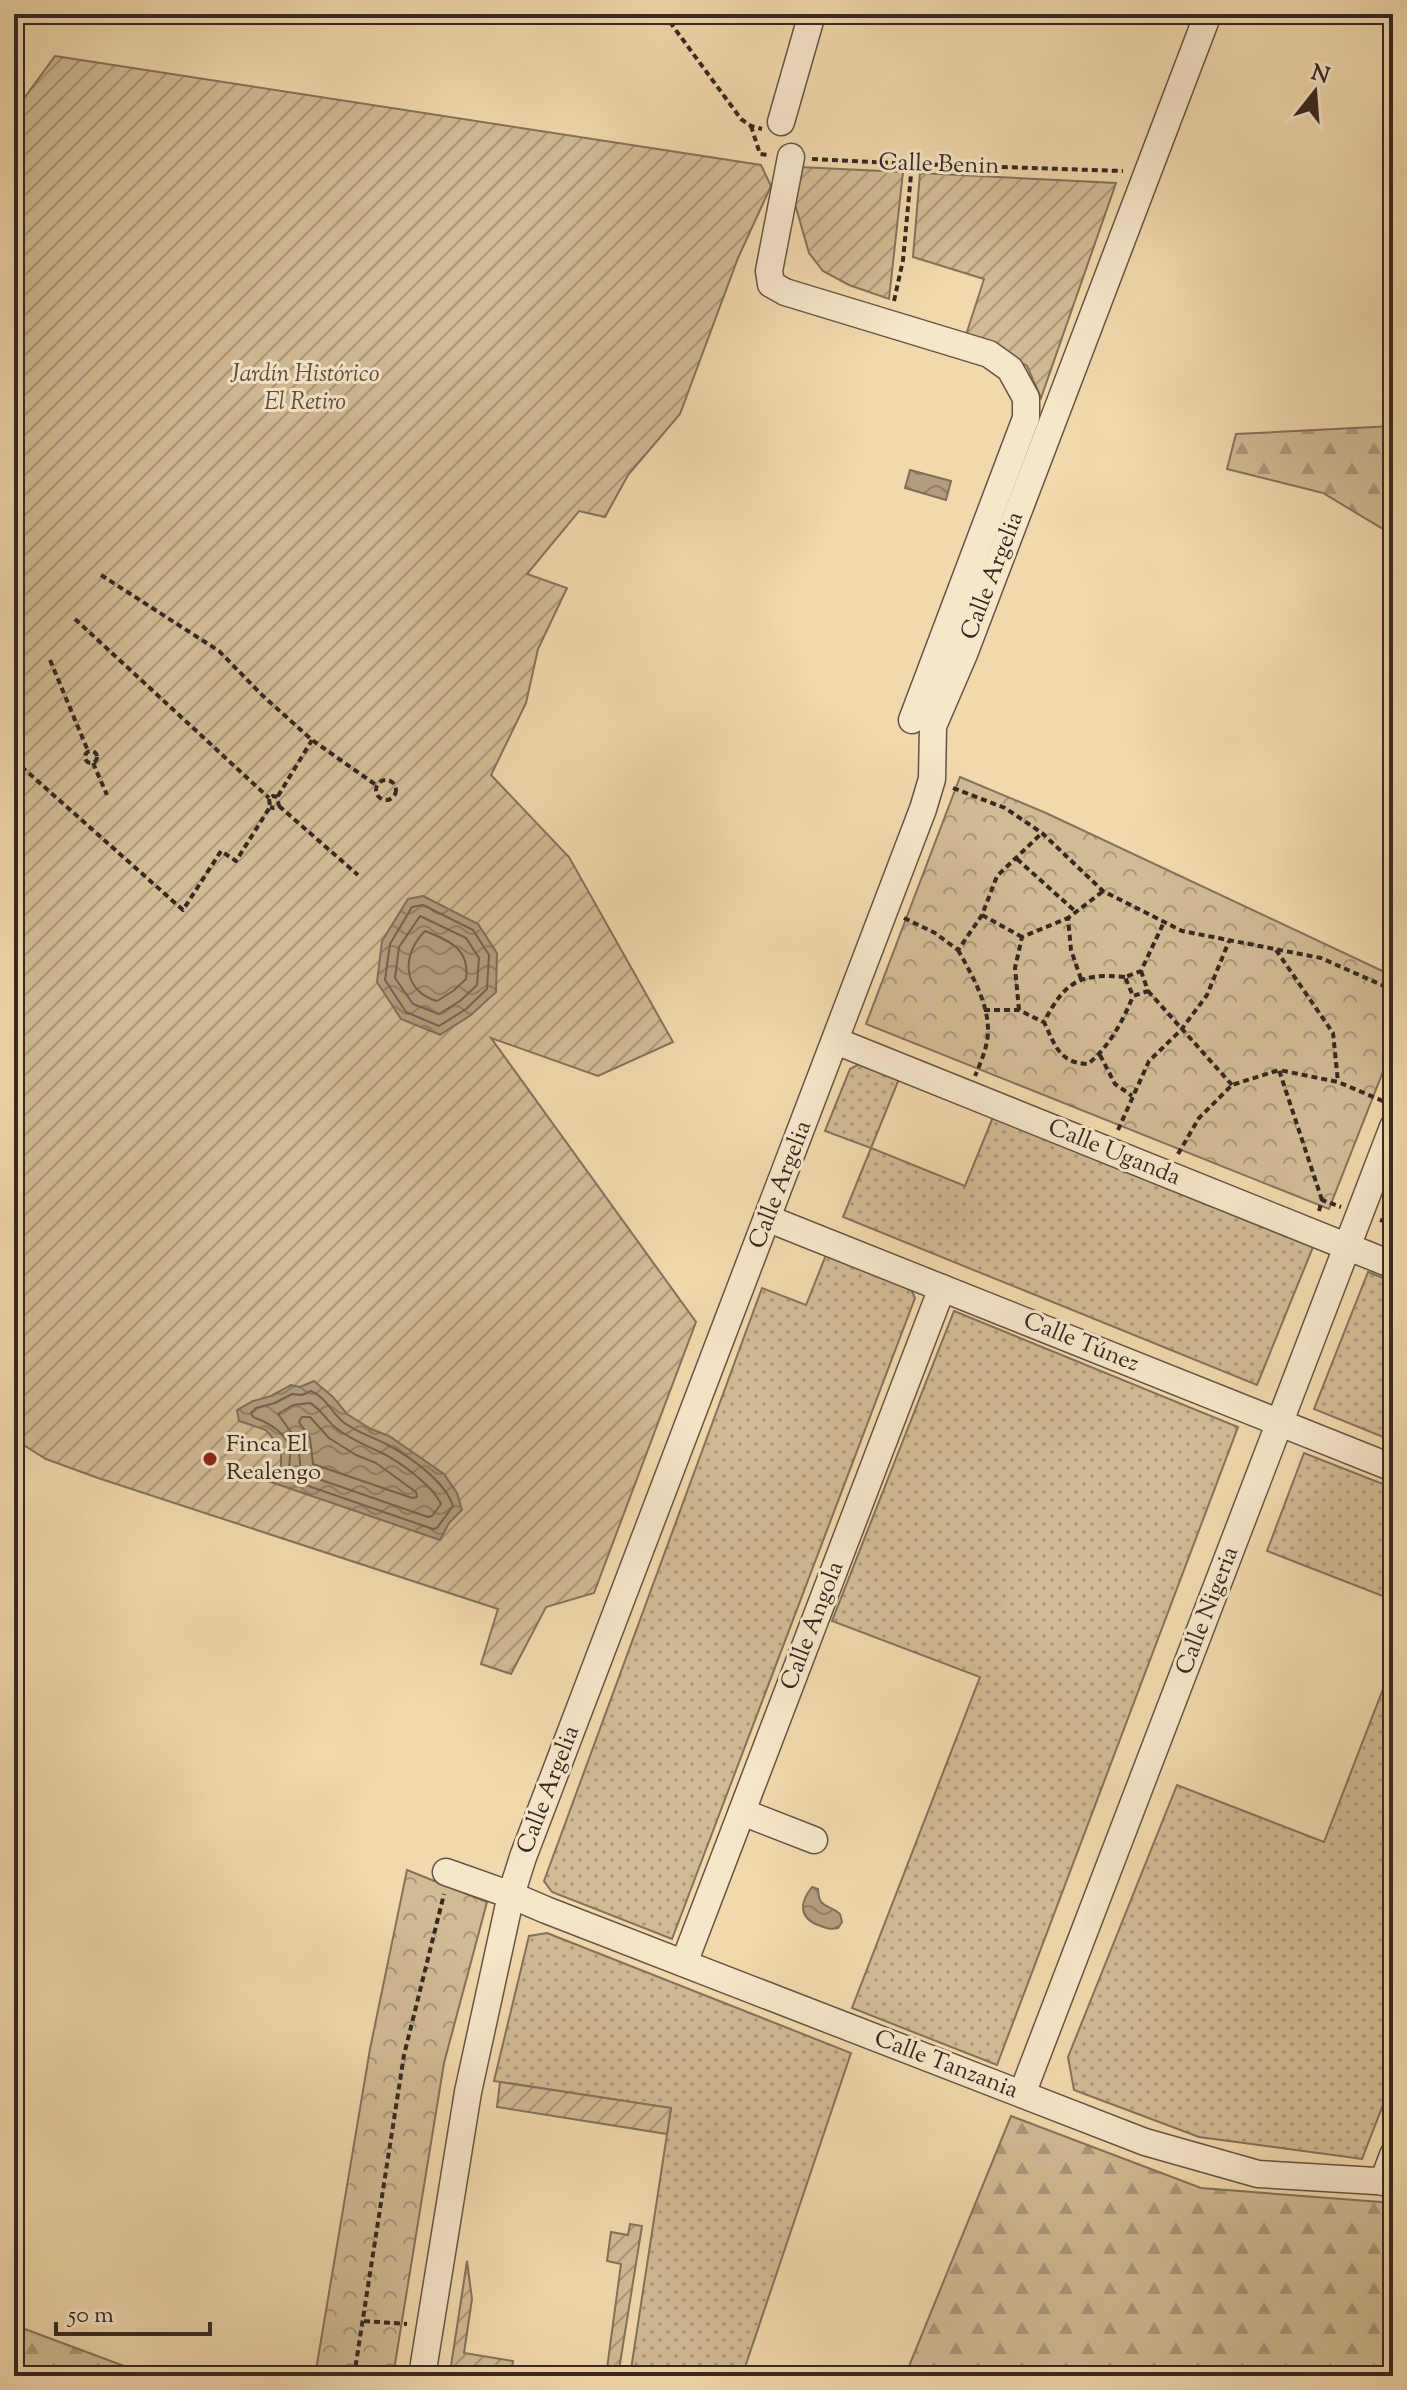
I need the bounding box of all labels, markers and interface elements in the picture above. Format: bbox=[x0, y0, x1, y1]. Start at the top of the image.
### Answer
north arrow bbox=[1275, 52, 1355, 132]
text: N bbox=[1307, 58, 1333, 94]
street label: Calle Benin bbox=[878, 146, 1000, 184]
park label: Jardín Histórico El Retiro bbox=[230, 358, 379, 420]
street label: Calle Argelia bbox=[953, 507, 1033, 645]
street label: Calle Uganda bbox=[1043, 1111, 1185, 1195]
street label: Calle Argelia bbox=[741, 1116, 821, 1254]
street label: Calle Túnez bbox=[1018, 1304, 1144, 1382]
place label: Finca El Realengo bbox=[226, 1428, 321, 1490]
marker: Finca El Realengo bbox=[201, 1450, 219, 1468]
street label: Calle Nigeria bbox=[1168, 1542, 1248, 1680]
street label: Calle Angola bbox=[773, 1557, 853, 1695]
street label: Calle Argelia bbox=[509, 1721, 589, 1859]
street label: Calle Tanzania bbox=[869, 2022, 1023, 2108]
scale bar bbox=[56, 2286, 210, 2336]
text: 50 m bbox=[66, 2299, 114, 2333]

